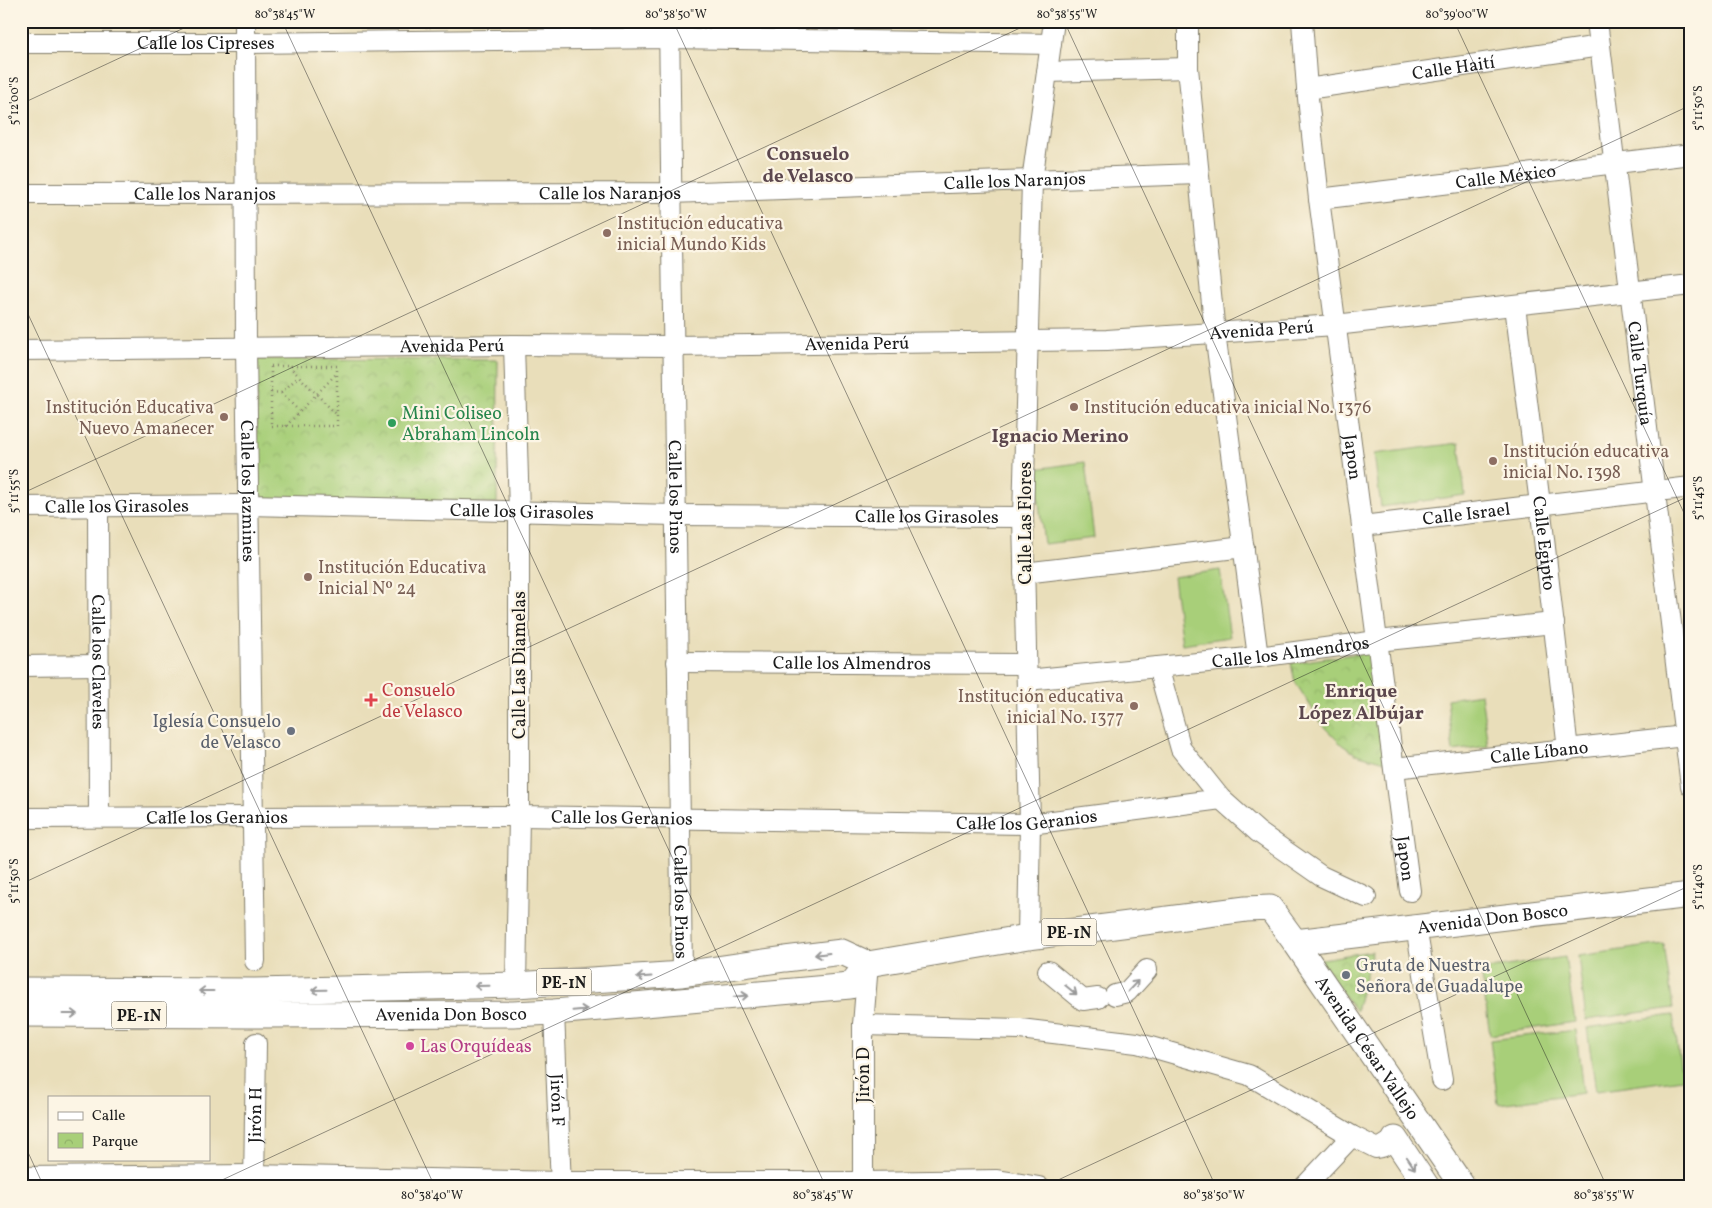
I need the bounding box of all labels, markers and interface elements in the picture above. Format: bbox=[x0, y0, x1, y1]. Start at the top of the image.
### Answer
text: 80°38'45"W bbox=[255, 7, 315, 23]
text: 80°38'50"W bbox=[645, 7, 707, 23]
text: 80°38'55"W bbox=[1037, 7, 1097, 23]
text: 80°39'00"W bbox=[1426, 7, 1488, 23]
street label: Calle los Cipreses bbox=[137, 32, 275, 57]
street label: Calle Haití bbox=[1411, 50, 1497, 87]
text: 5°12'00"S bbox=[7, 77, 23, 125]
text: 5°11'50"S bbox=[1691, 85, 1707, 131]
district label: Consuelo de Velasco bbox=[763, 142, 854, 190]
street label: Calle México bbox=[1454, 159, 1557, 196]
street label: Calle los Naranjos bbox=[943, 167, 1086, 197]
street label: Calle los Naranjos bbox=[539, 182, 681, 207]
street label: Calle los Naranjos bbox=[134, 183, 276, 208]
place label: Institución educativa inicial Mundo Kids bbox=[617, 212, 783, 258]
marker: Institución educativa inicial Mundo Kids bbox=[601, 227, 613, 239]
street label: Avenida Perú bbox=[1209, 315, 1315, 347]
street label: Calle Turquía bbox=[1620, 320, 1658, 427]
street label: Avenida Perú bbox=[804, 332, 910, 358]
street label: Avenida Perú bbox=[400, 334, 504, 360]
place label: Institución Educativa Nuevo Amanecer bbox=[46, 396, 214, 442]
place label: Institución educativa inicial No. 1376 bbox=[1084, 396, 1371, 421]
marker: Institución educativa inicial No. 1376 bbox=[1068, 401, 1080, 413]
place label: Mini Coliseo Abraham Lincoln bbox=[402, 402, 540, 448]
marker: Institución Educativa Nuevo Amanecer bbox=[218, 411, 230, 423]
marker: Mini Coliseo Abraham Lincoln bbox=[386, 417, 398, 429]
street label: Calle los Jazmines bbox=[233, 420, 260, 562]
district label: Ignacio Merino bbox=[991, 424, 1129, 450]
street label: Japon bbox=[1336, 433, 1367, 482]
street label: Calle los Pinos bbox=[661, 440, 687, 554]
place label: Institución educativa inicial No. 1398 bbox=[1503, 440, 1669, 486]
marker: Institución educativa inicial No. 1398 bbox=[1487, 455, 1499, 467]
street label: Calle Las Flores bbox=[1014, 462, 1039, 584]
text: 5°11'55"S bbox=[7, 469, 23, 513]
text: 5°11'45"S bbox=[1691, 476, 1707, 520]
street label: Calle los Girasoles bbox=[45, 495, 189, 521]
street label: Calle Egipto bbox=[1525, 495, 1561, 592]
street label: Calle Israel bbox=[1421, 498, 1512, 533]
street label: Calle los Girasoles bbox=[450, 499, 594, 527]
street label: Calle los Girasoles bbox=[855, 505, 999, 531]
place label: Institución Educativa Inicial Nº 24 bbox=[318, 556, 487, 602]
marker: Institución Educativa Inicial Nº 24 bbox=[302, 571, 314, 583]
street label: Calle Las Diamelas bbox=[508, 591, 533, 739]
street label: Calle los Claveles bbox=[84, 594, 110, 730]
street label: Calle los Almendros bbox=[1211, 631, 1371, 676]
street label: Calle los Almendros bbox=[773, 652, 931, 677]
place label: Consuelo de Velasco bbox=[382, 679, 463, 725]
district label: Enrique López Albújar bbox=[1298, 679, 1424, 727]
place label: Institución educativa inicial No. 1377 bbox=[958, 685, 1124, 731]
marker: Consuelo de Velasco bbox=[364, 693, 378, 707]
marker: Institución educativa inicial No. 1377 bbox=[1128, 700, 1140, 712]
place label: Iglesía Consuelo de Velasco bbox=[152, 710, 281, 756]
marker: Iglesía Consuelo de Velasco bbox=[285, 725, 297, 737]
street label: Calle Líbano bbox=[1489, 736, 1590, 771]
street label: Calle los Geranios bbox=[956, 804, 1099, 838]
street label: Calle los Geranios bbox=[146, 806, 288, 831]
street label: Calle los Geranios bbox=[551, 806, 693, 833]
street label: Japon bbox=[1389, 834, 1420, 883]
street label: Calle los Pinos bbox=[666, 845, 693, 959]
text: 5°11'50"S bbox=[7, 858, 23, 904]
text: 5°11'40"S bbox=[1691, 864, 1707, 910]
street label: Avenida Don Bosco bbox=[1416, 899, 1570, 941]
road number: PE-1N bbox=[1042, 919, 1096, 946]
one-way arrow bbox=[815, 949, 831, 959]
place label: Gruta de Nuestra Señora de Guadalupe bbox=[1356, 954, 1523, 1000]
road number: PE-1N bbox=[536, 969, 592, 996]
marker: Gruta de Nuestra Señora de Guadalupe bbox=[1340, 969, 1352, 981]
street label: Avenida César Vallejo bbox=[1308, 971, 1425, 1126]
one-way arrow bbox=[636, 972, 652, 981]
one-way arrow bbox=[1127, 979, 1139, 992]
one-way arrow bbox=[474, 981, 490, 991]
one-way arrow bbox=[1065, 984, 1078, 996]
one-way arrow bbox=[311, 985, 327, 994]
one-way arrow bbox=[199, 986, 215, 996]
one-way arrow bbox=[733, 991, 749, 1001]
road number: PE-1N bbox=[112, 1002, 166, 1028]
street label: Avenida Don Bosco bbox=[375, 1002, 527, 1029]
one-way arrow bbox=[571, 1005, 587, 1015]
one-way arrow bbox=[62, 1009, 78, 1019]
place label: Las Orquídeas bbox=[420, 1035, 532, 1060]
marker: Las Orquídeas bbox=[404, 1040, 416, 1052]
street label: Jirón D bbox=[852, 1047, 877, 1103]
street label: Jirón F bbox=[542, 1073, 570, 1127]
street label: Jirón H bbox=[244, 1087, 269, 1143]
legend bbox=[48, 1096, 210, 1160]
text: Calle bbox=[92, 1106, 125, 1127]
text: Parque bbox=[92, 1132, 138, 1153]
one-way arrow bbox=[1406, 1156, 1416, 1170]
text: 80°38'40"W bbox=[401, 1188, 463, 1204]
text: 80°38'45"W bbox=[793, 1188, 853, 1204]
text: 80°38'50"W bbox=[1183, 1188, 1245, 1204]
text: 80°38'55"W bbox=[1574, 1188, 1634, 1204]

